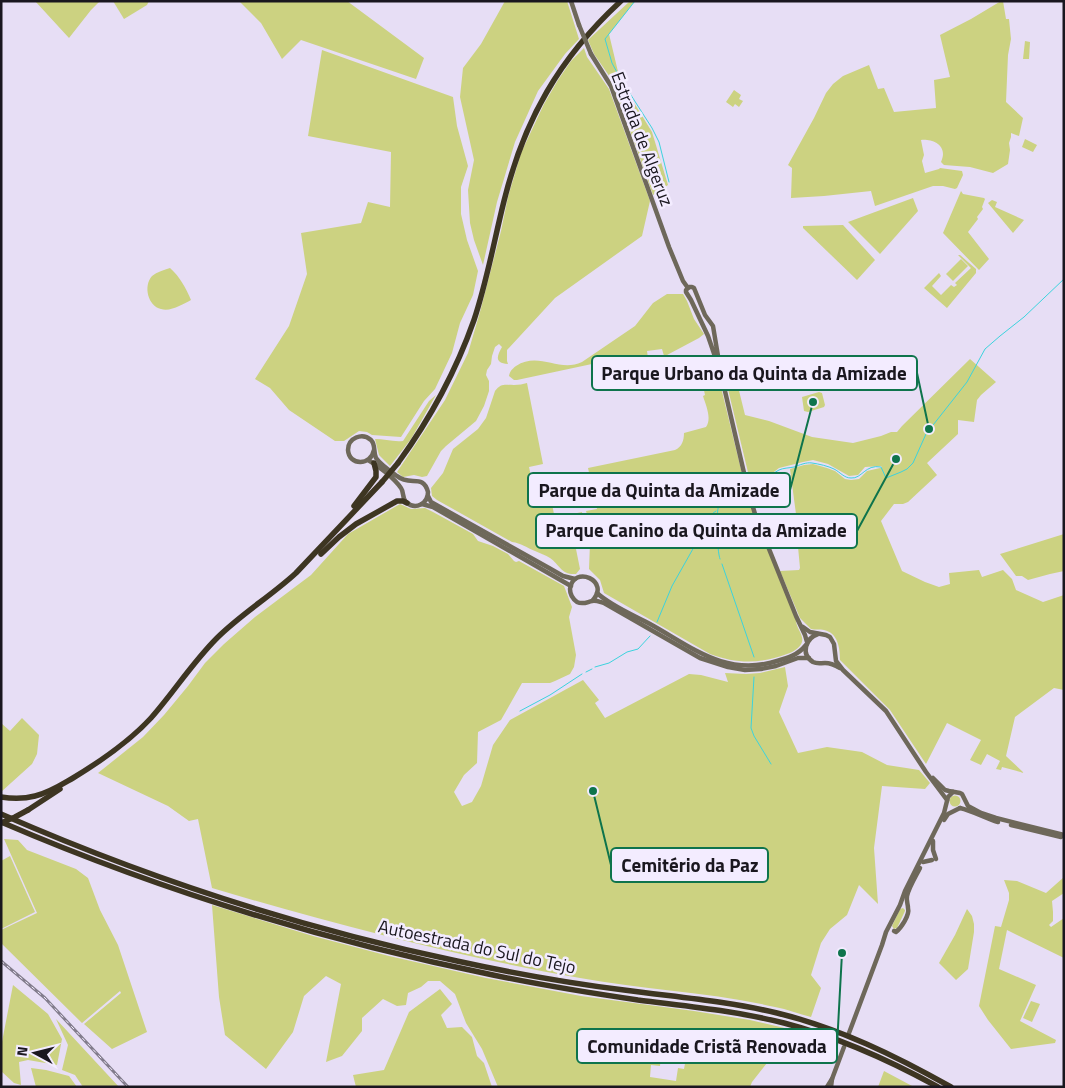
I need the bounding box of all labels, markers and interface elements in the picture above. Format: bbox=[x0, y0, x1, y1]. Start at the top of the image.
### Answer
street label: Estrada de Algeruz bbox=[604, 68, 681, 210]
callout: Parque Urbano da Quinta da Amizade bbox=[592, 356, 917, 390]
text: Parque Urbano da Quinta da Amizade bbox=[601, 358, 907, 387]
callout: Parque da Quinta da Amizade bbox=[528, 473, 790, 507]
text: Parque da Quinta da Amizade bbox=[538, 475, 780, 504]
callout: Parque Canino da Quinta da Amizade bbox=[536, 514, 857, 548]
text: Parque Canino da Quinta da Amizade bbox=[545, 515, 847, 544]
callout: Cemitério da Paz bbox=[611, 848, 768, 882]
text: Cemitério da Paz bbox=[621, 850, 759, 879]
street label: Autoestrada do Sul do Tejo bbox=[376, 912, 578, 981]
north arrow bbox=[10, 1028, 60, 1078]
callout: Comunidade Cristã Renovada bbox=[577, 1029, 837, 1063]
text: Comunidade Cristã Renovada bbox=[587, 1031, 827, 1060]
text: N bbox=[11, 1045, 33, 1057]

